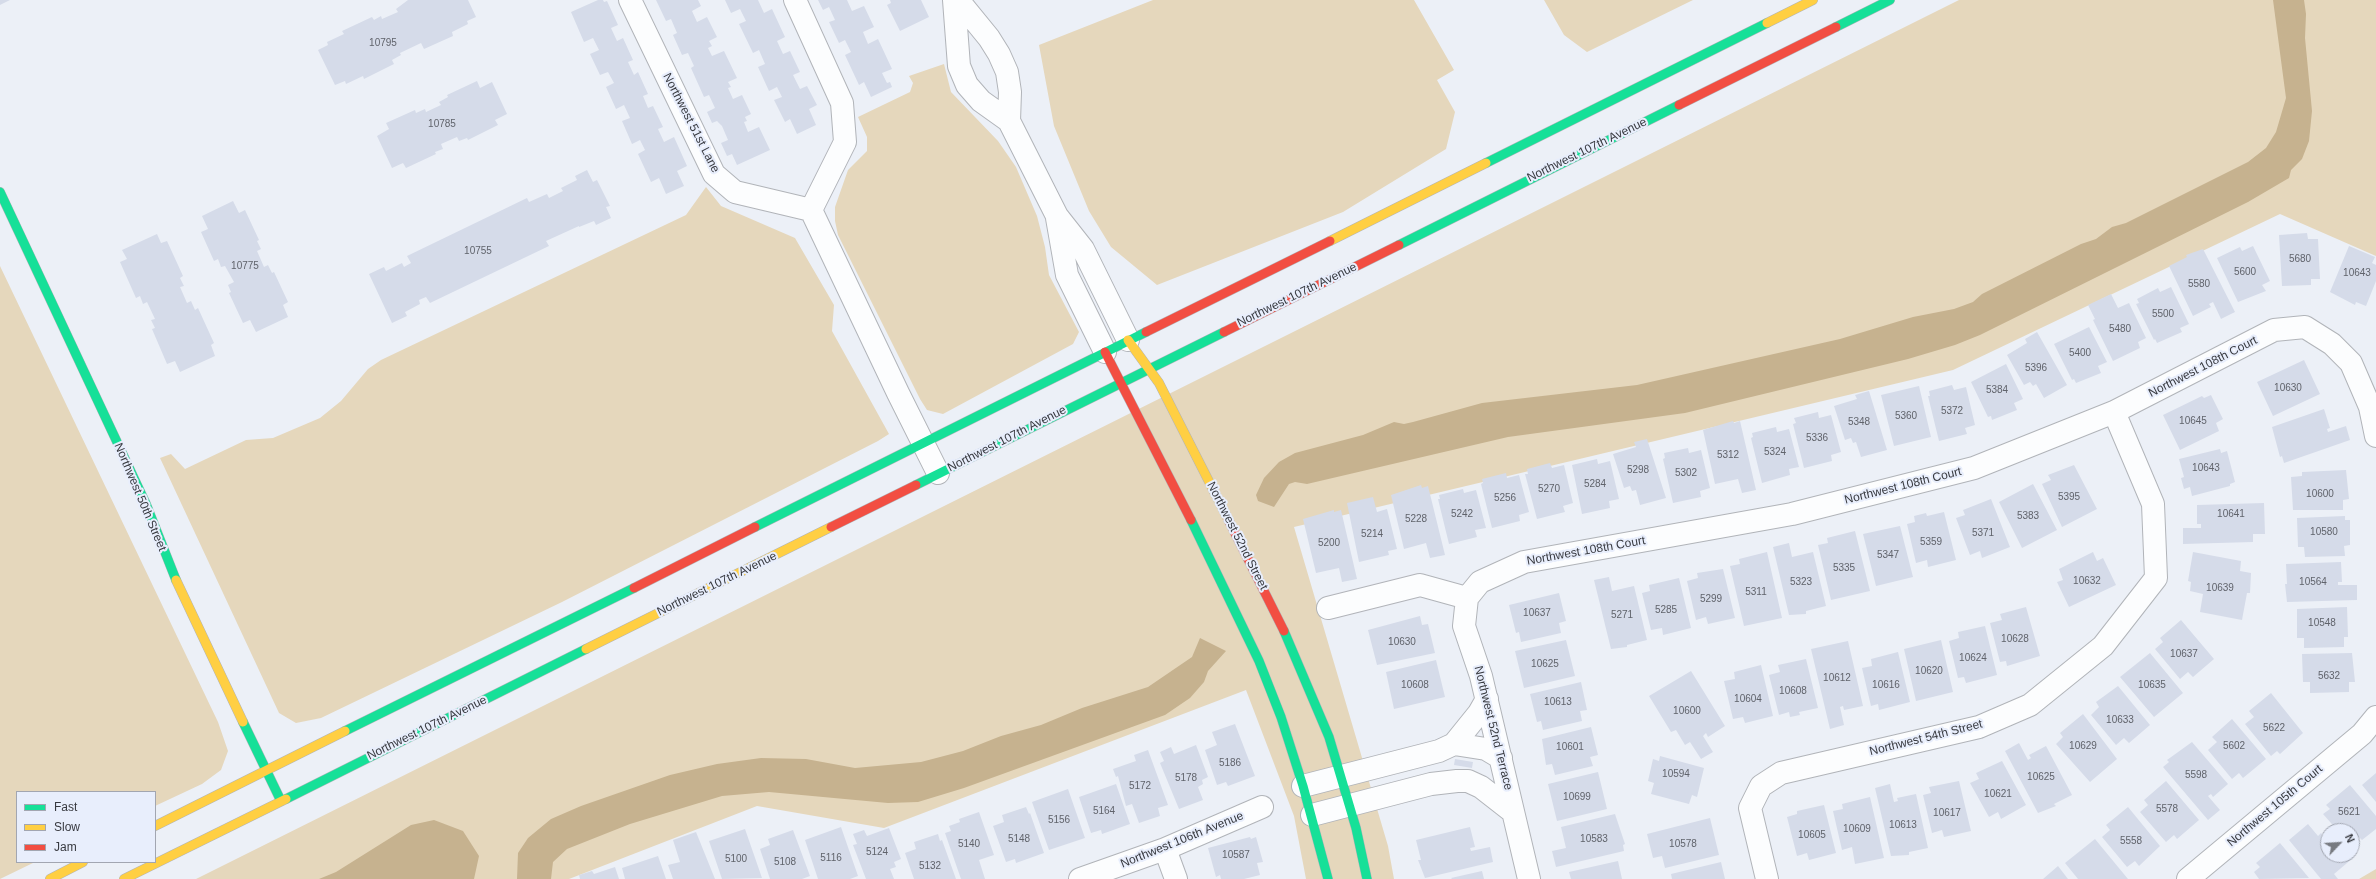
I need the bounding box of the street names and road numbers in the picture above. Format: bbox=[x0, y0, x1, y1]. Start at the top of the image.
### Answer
street label: Northwest 51st Lane bbox=[660, 71, 722, 175]
street label: Northwest 107th Avenue bbox=[1525, 115, 1649, 185]
street label: Northwest 107th Avenue bbox=[1235, 260, 1359, 330]
street label: Northwest 108th Court bbox=[2146, 333, 2260, 401]
street label: Northwest 107th Avenue bbox=[945, 403, 1069, 475]
street label: Northwest 50th Street bbox=[111, 441, 169, 553]
street label: Northwest 108th Court bbox=[1843, 464, 1963, 508]
street label: Northwest 52nd Street bbox=[1203, 480, 1271, 592]
street label: Northwest 108th Court bbox=[1526, 533, 1646, 569]
street label: Northwest 107th Avenue bbox=[655, 549, 779, 619]
street label: Northwest 52nd Terrace bbox=[1471, 664, 1515, 792]
street label: Northwest 107th Avenue bbox=[365, 693, 489, 763]
street label: Northwest 54th Street bbox=[1868, 717, 1984, 759]
street label: Northwest 105th Court bbox=[2224, 762, 2326, 850]
street label: Northwest 106th Avenue bbox=[1118, 809, 1246, 871]

